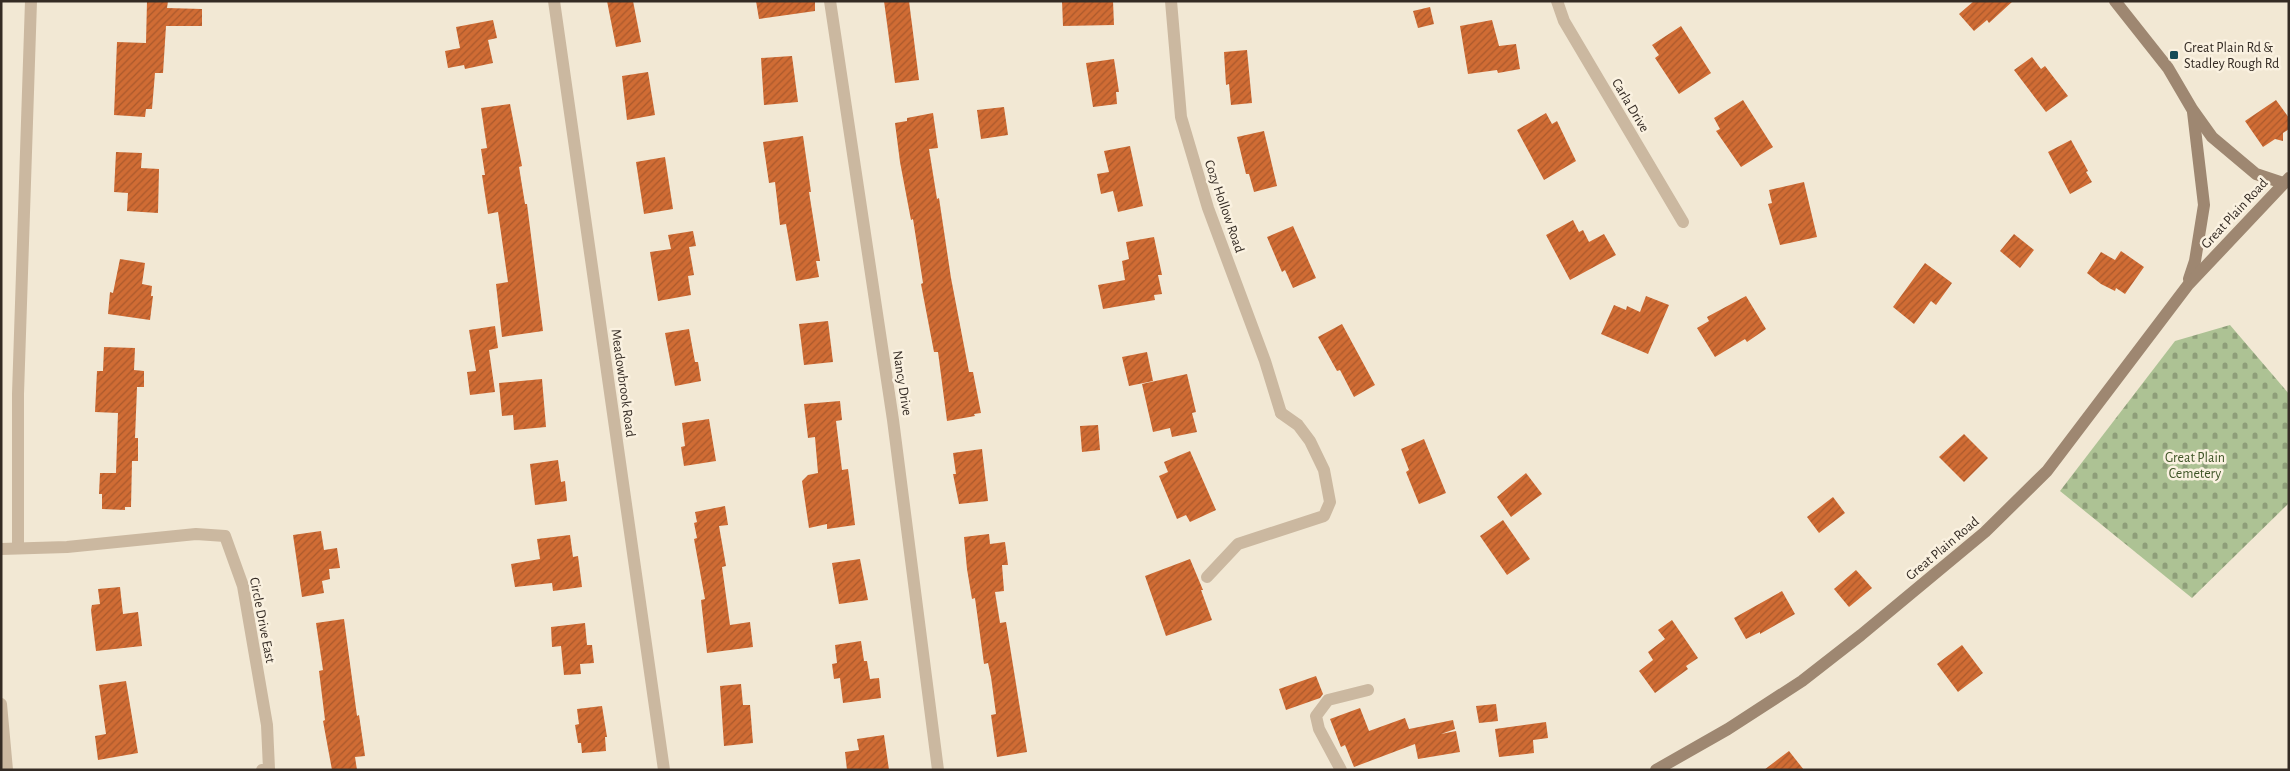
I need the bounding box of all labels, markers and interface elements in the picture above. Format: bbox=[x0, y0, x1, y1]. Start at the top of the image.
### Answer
place label: Great Plain Rd & Stadley Rough Rd bbox=[2184, 41, 2279, 71]
marker: Great Plain Rd & Stadley Rough Rd bbox=[2168, 49, 2180, 61]
street label: Carla Drive bbox=[1609, 76, 1651, 135]
street label: Cozy Hollow Road bbox=[1202, 158, 1246, 255]
street label: Great Plain Road bbox=[2199, 176, 2271, 251]
street label: Meadowbrook Road bbox=[608, 328, 638, 438]
street label: Nancy Drive bbox=[890, 350, 914, 417]
park label: Great Plain Cemetery bbox=[2165, 451, 2225, 481]
street label: Great Plain Road bbox=[1904, 514, 1982, 583]
street label: Circle Drive East bbox=[247, 576, 277, 665]

